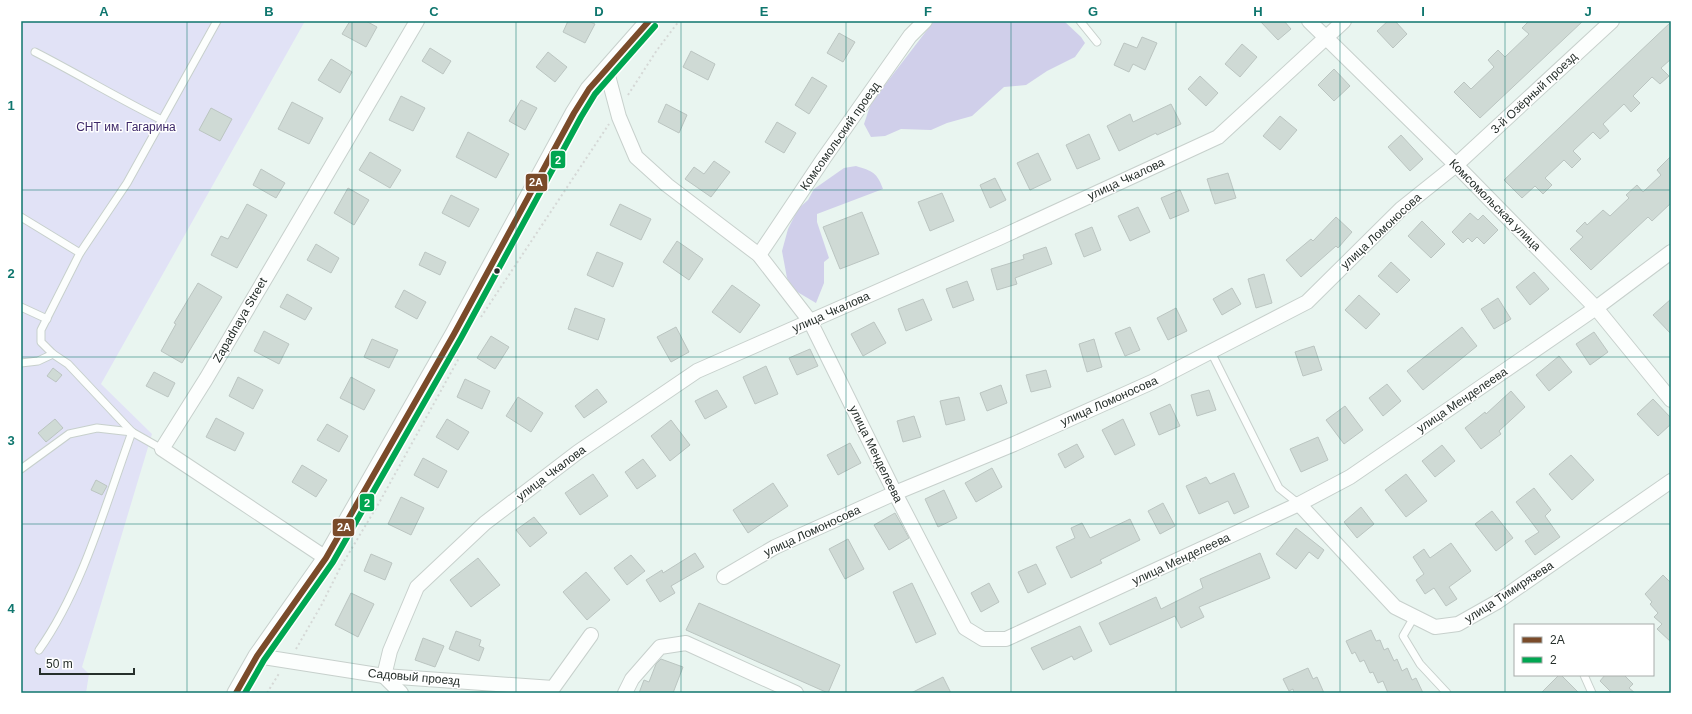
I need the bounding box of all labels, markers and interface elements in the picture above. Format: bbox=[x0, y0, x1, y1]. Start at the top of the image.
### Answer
text: A bbox=[99, 4, 109, 19]
text: B bbox=[264, 4, 274, 19]
text: C bbox=[429, 4, 439, 19]
text: D bbox=[594, 4, 604, 19]
text: E bbox=[760, 4, 769, 19]
text: F bbox=[924, 4, 932, 19]
text: G bbox=[1088, 4, 1098, 19]
text: H bbox=[1253, 4, 1263, 19]
text: I bbox=[1421, 4, 1425, 19]
text: J bbox=[1584, 4, 1592, 19]
street label: 3-й Озёрный проезд bbox=[1488, 49, 1580, 137]
street label: Комсомольский проезд bbox=[797, 79, 883, 193]
text: 1 bbox=[7, 98, 15, 113]
park label: СНТ им. Гагарина bbox=[76, 120, 176, 134]
line badge: 2 bbox=[550, 150, 566, 169]
text: 2 bbox=[555, 154, 561, 166]
street label: улица Чкалова bbox=[1085, 155, 1167, 203]
street label: Комсомольская улица bbox=[1446, 156, 1544, 254]
line badge: 2А bbox=[525, 173, 548, 192]
text: 2А bbox=[529, 176, 543, 188]
street label: улица Ломоносова bbox=[1338, 190, 1424, 272]
text: 2 bbox=[7, 266, 15, 281]
unlabelled marker bbox=[492, 266, 502, 276]
street label: Zapadnaya Street bbox=[210, 275, 270, 365]
street label: улица Чкалова bbox=[790, 289, 872, 335]
street label: улица Менделеева bbox=[1414, 364, 1510, 436]
street label: улица Ломоносова bbox=[1058, 373, 1160, 429]
street label: улица Менделеева bbox=[846, 403, 906, 505]
text: 3 bbox=[7, 433, 15, 448]
street label: улица Чкалова bbox=[514, 442, 589, 504]
line badge: 2 bbox=[359, 493, 375, 512]
text: 2 bbox=[364, 497, 370, 509]
street label: улица Ломоносова bbox=[762, 502, 863, 559]
line badge: 2А bbox=[332, 518, 355, 537]
text: 2А bbox=[337, 521, 351, 533]
street label: улица Менделеева bbox=[1130, 530, 1232, 588]
street label: улица Тимирязева bbox=[1462, 558, 1556, 626]
text: 4 bbox=[7, 601, 15, 616]
legend bbox=[1514, 624, 1654, 676]
text: 2А bbox=[1550, 633, 1565, 647]
scale bar bbox=[40, 650, 134, 676]
text: 2 bbox=[1550, 653, 1557, 667]
text: 50 m bbox=[46, 657, 73, 671]
street label: Садовый проезд bbox=[367, 666, 461, 688]

